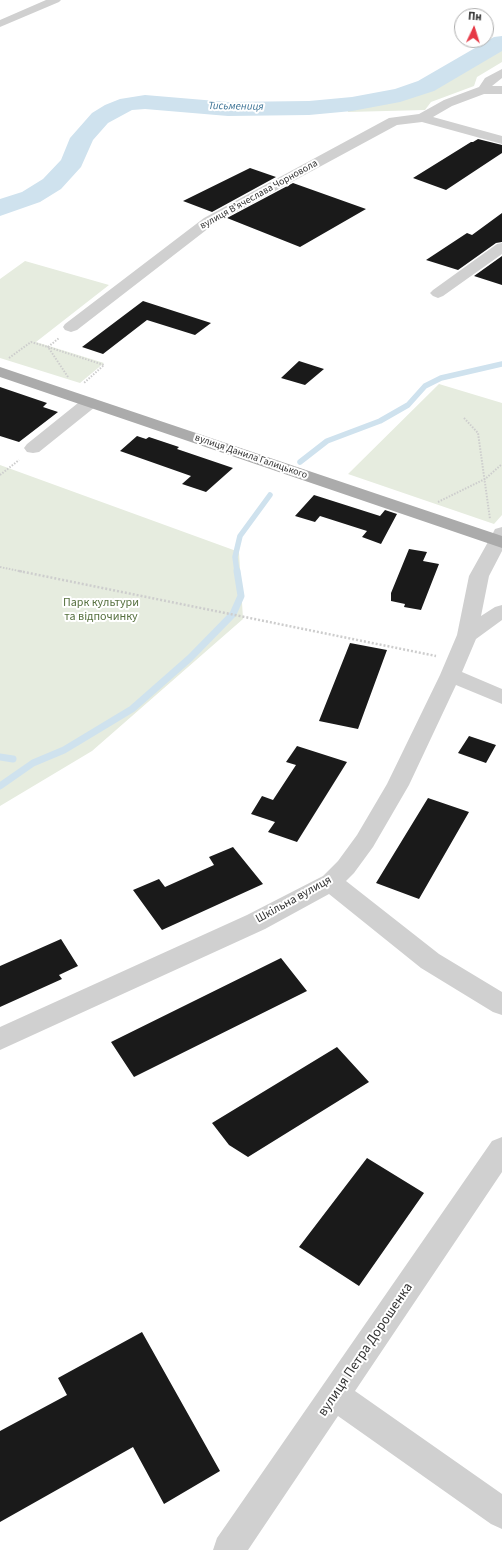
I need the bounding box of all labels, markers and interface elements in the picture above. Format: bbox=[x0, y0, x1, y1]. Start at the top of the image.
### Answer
north arrow bbox=[454, 8, 494, 48]
text: Пн bbox=[467, 9, 482, 24]
water label: Тисьмениця bbox=[208, 100, 264, 114]
street label: вулиця Вʼячеслава Чорновола bbox=[198, 158, 320, 232]
street label: вулиця Данила Галицького bbox=[193, 432, 309, 482]
park label: Парк культури та відпочинку bbox=[63, 596, 139, 624]
street label: Шкільна вулиця bbox=[254, 873, 334, 927]
street label: вулиця Петра Дорошенка bbox=[315, 1280, 417, 1420]

